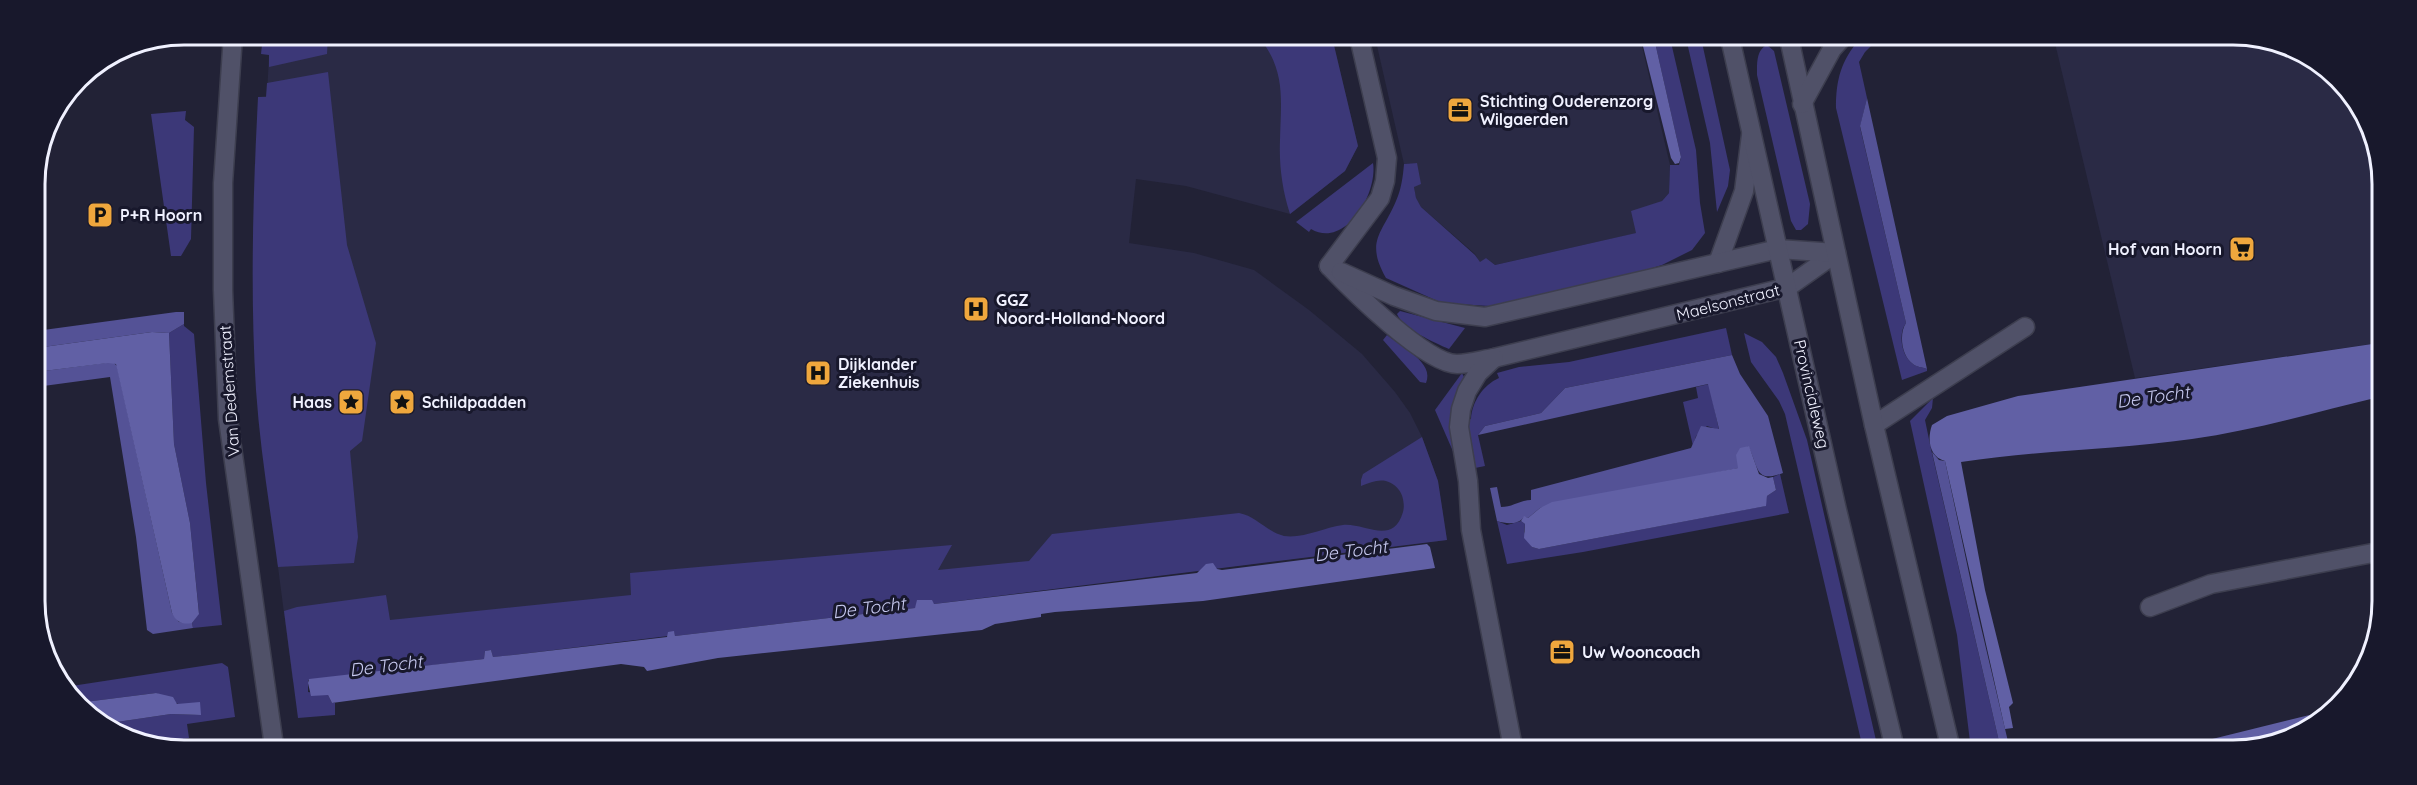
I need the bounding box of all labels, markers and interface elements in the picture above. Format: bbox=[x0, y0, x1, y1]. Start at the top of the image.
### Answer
place label: Stichting Ouderenzorg Wilgaerden bbox=[1480, 91, 1653, 129]
office icon: Stichting Ouderenzorg Wilgaerden bbox=[1445, 95, 1475, 125]
parking icon: P+R Hoorn bbox=[85, 200, 115, 230]
place label: P+R Hoorn bbox=[120, 205, 202, 225]
supermarket icon: Hof van Hoorn bbox=[2227, 234, 2257, 264]
place label: Hof van Hoorn bbox=[2108, 239, 2222, 259]
street label: Maelsonstraat bbox=[1674, 279, 1782, 325]
place label: GGZ Noord-Holland-Noord bbox=[996, 290, 1165, 328]
hospital icon: GGZ Noord-Holland-Noord bbox=[961, 294, 991, 324]
street label: Van Dedemstraat bbox=[214, 325, 244, 457]
street label: Provincialeweg bbox=[1790, 338, 1834, 450]
place label: Dijklander Ziekenhuis bbox=[838, 354, 920, 392]
hospital icon: Dijklander Ziekenhuis bbox=[803, 358, 833, 388]
water label: De Tocht bbox=[2115, 380, 2193, 413]
place icon: Haas bbox=[336, 387, 366, 417]
place icon: Schildpadden bbox=[387, 387, 417, 417]
place label: Haas bbox=[293, 392, 332, 412]
place label: Schildpadden bbox=[422, 392, 526, 412]
water label: De Tocht bbox=[1313, 534, 1391, 566]
water label: De Tocht bbox=[831, 591, 909, 623]
office icon: Uw Wooncoach bbox=[1547, 637, 1577, 667]
place label: Uw Wooncoach bbox=[1582, 642, 1700, 662]
water label: De Tocht bbox=[348, 649, 426, 681]

